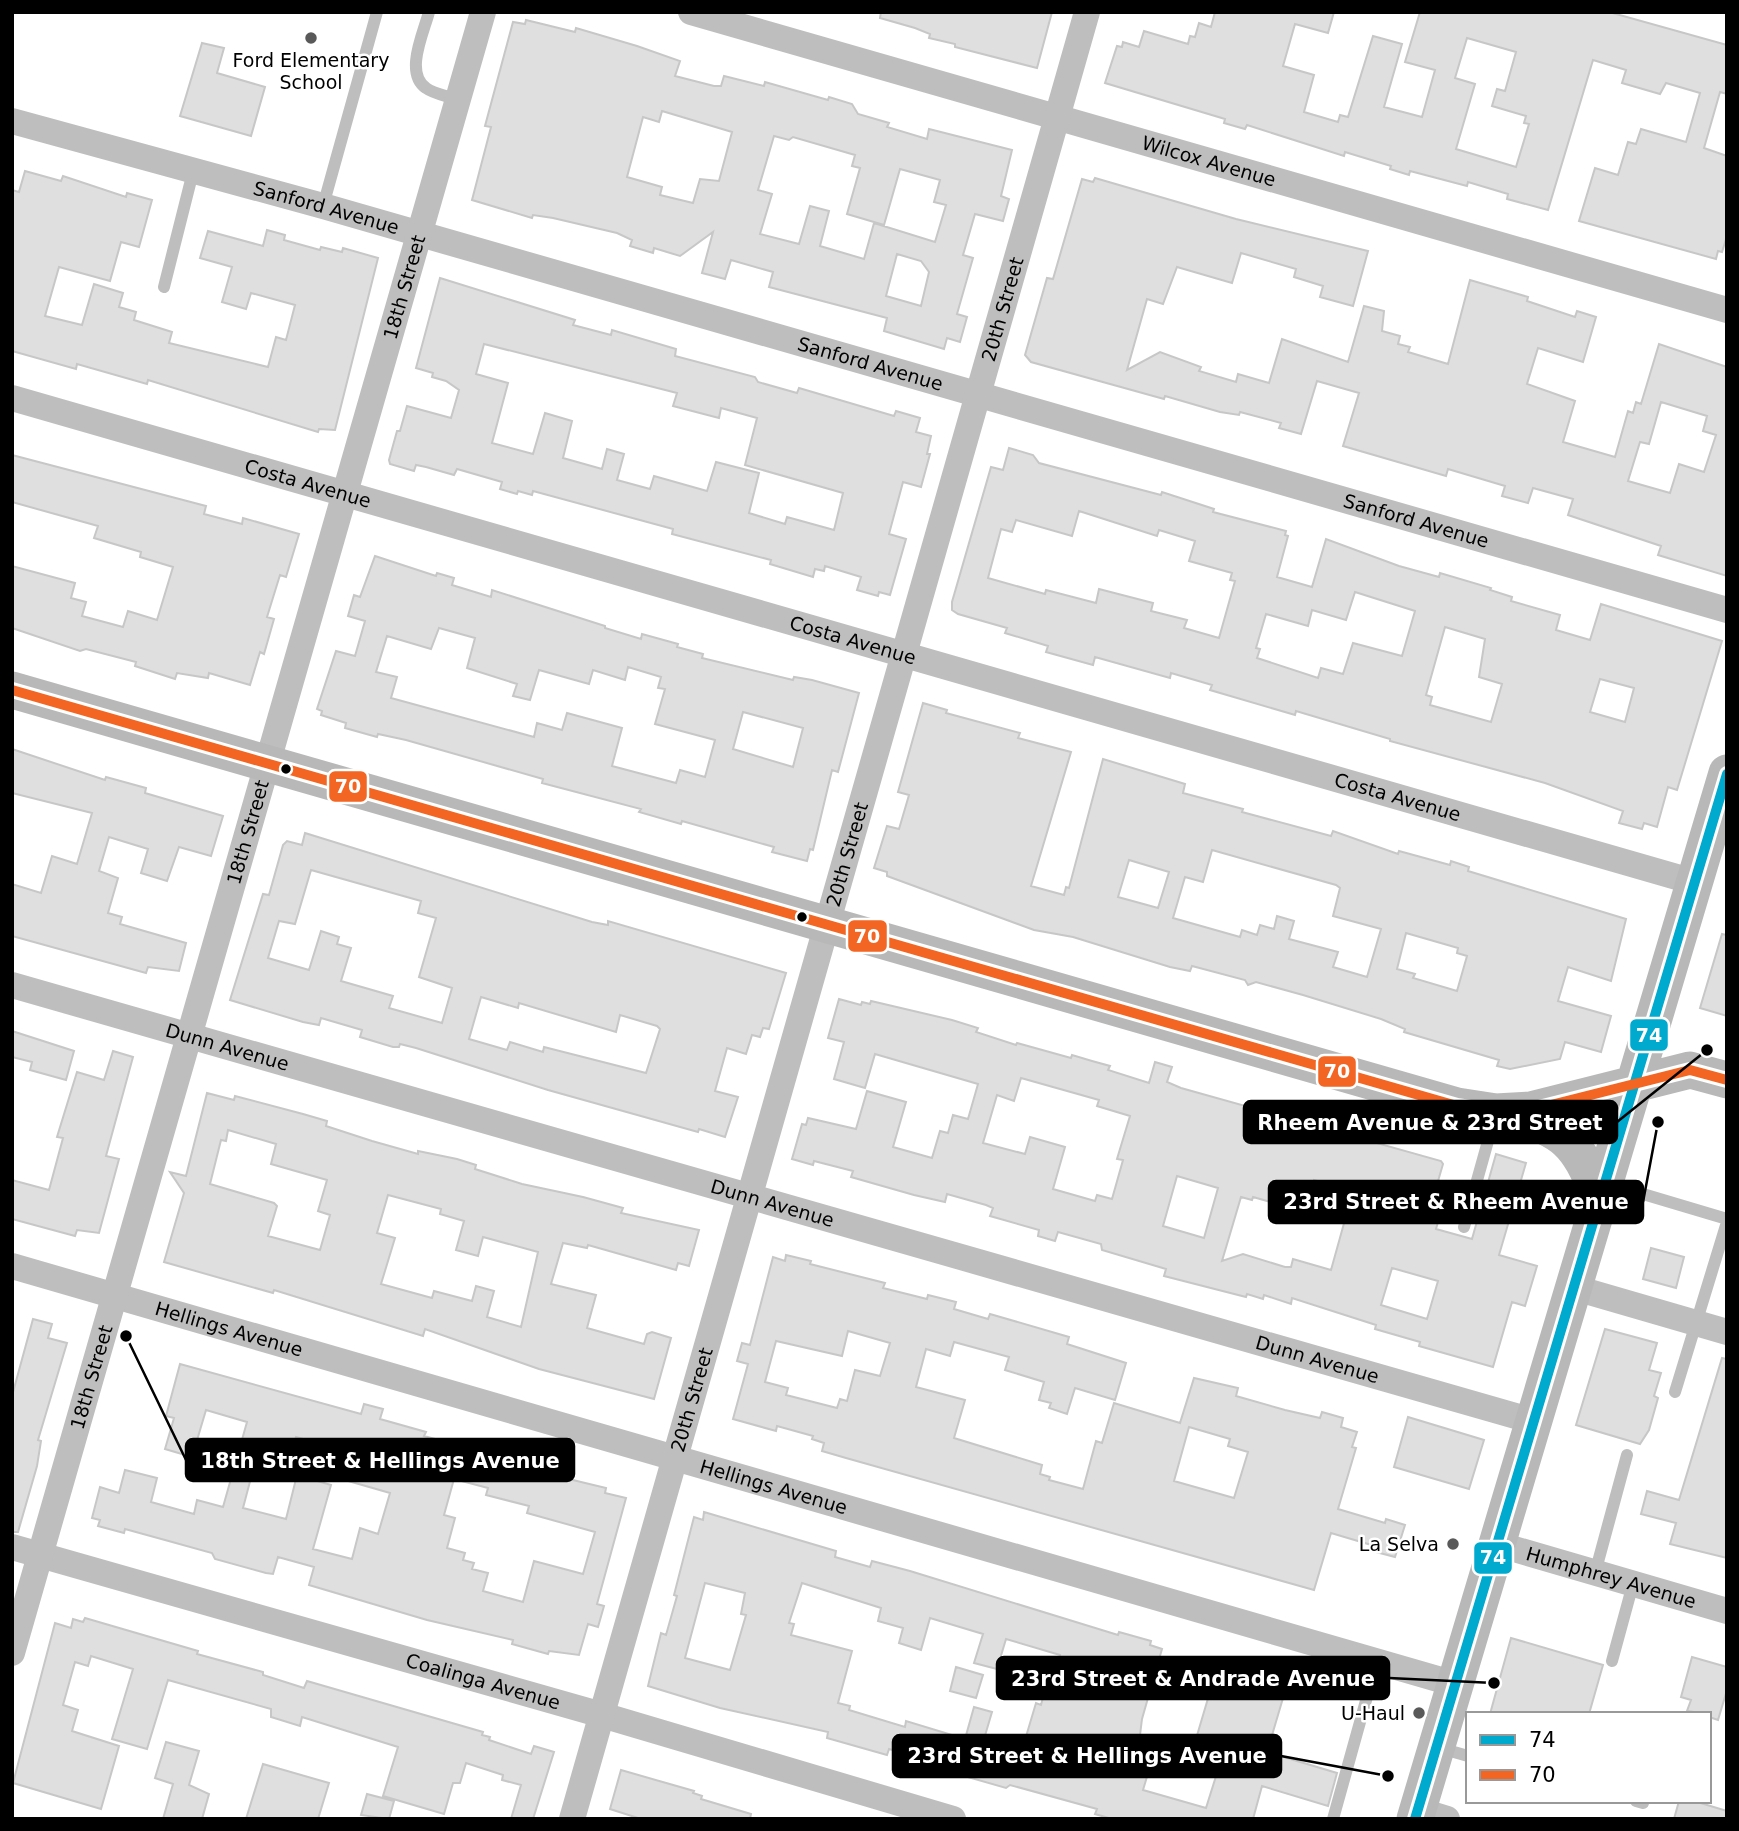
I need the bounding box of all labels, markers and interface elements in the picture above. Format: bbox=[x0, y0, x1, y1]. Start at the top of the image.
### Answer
marker: Ford Elementary School bbox=[303, 30, 319, 46]
place label: Ford Elementary School bbox=[233, 49, 389, 93]
street label: Wilcox Avenue bbox=[1139, 131, 1279, 191]
street label: Sanford Avenue bbox=[251, 177, 402, 238]
street label: 18th Street bbox=[379, 232, 429, 342]
street label: 20th Street bbox=[977, 254, 1028, 364]
street label: Sanford Avenue bbox=[795, 332, 946, 395]
street label: Costa Avenue bbox=[242, 455, 374, 512]
street label: Sanford Avenue bbox=[1341, 489, 1492, 552]
street label: Costa Avenue bbox=[787, 611, 919, 669]
unlabelled marker bbox=[279, 762, 293, 776]
street label: Costa Avenue bbox=[1332, 768, 1464, 825]
line badge: 70 bbox=[328, 770, 368, 803]
text: 70 bbox=[335, 775, 361, 797]
street label: 18th Street bbox=[222, 777, 273, 887]
street label: 20th Street bbox=[822, 800, 872, 909]
unlabelled marker bbox=[795, 910, 809, 924]
line badge: 70 bbox=[847, 919, 888, 953]
text: 70 bbox=[854, 925, 880, 947]
line badge: 74 bbox=[1629, 1018, 1669, 1052]
street label: Dunn Avenue bbox=[163, 1019, 292, 1075]
text: 74 bbox=[1636, 1024, 1662, 1046]
line badge: 70 bbox=[1317, 1055, 1357, 1088]
text: 70 bbox=[1324, 1060, 1350, 1082]
callout: Rheem Avenue & 23rd Street bbox=[1244, 1101, 1617, 1143]
text: Rheem Avenue & 23rd Street bbox=[1257, 1111, 1603, 1135]
street label: Dunn Avenue bbox=[708, 1175, 837, 1231]
callout: 23rd Street & Rheem Avenue bbox=[1269, 1181, 1643, 1223]
text: 23rd Street & Rheem Avenue bbox=[1283, 1190, 1629, 1214]
street label: Hellings Avenue bbox=[153, 1297, 305, 1361]
street label: 18th Street bbox=[66, 1322, 117, 1432]
street label: Dunn Avenue bbox=[1253, 1331, 1382, 1387]
street label: 20th Street bbox=[666, 1345, 717, 1454]
callout: 18th Street & Hellings Avenue bbox=[186, 1439, 574, 1481]
text: 18th Street & Hellings Avenue bbox=[200, 1449, 560, 1473]
street label: Hellings Avenue bbox=[697, 1455, 850, 1518]
place label: La Selva bbox=[1359, 1533, 1439, 1555]
marker: La Selva bbox=[1445, 1536, 1461, 1552]
line badge: 74 bbox=[1473, 1541, 1513, 1575]
street label: Humphrey Avenue bbox=[1524, 1542, 1699, 1612]
text: 74 bbox=[1480, 1546, 1506, 1568]
street label: Coalinga Avenue bbox=[404, 1649, 563, 1714]
callout: 23rd Street & Andrade Avenue bbox=[997, 1657, 1389, 1699]
text: 23rd Street & Andrade Avenue bbox=[1011, 1667, 1375, 1691]
place label: U-Haul bbox=[1341, 1702, 1405, 1724]
marker: U-Haul bbox=[1411, 1705, 1427, 1721]
legend bbox=[1466, 1712, 1711, 1803]
text: 74 bbox=[1529, 1728, 1556, 1752]
callout: 23rd Street & Hellings Avenue bbox=[893, 1735, 1281, 1777]
text: 23rd Street & Hellings Avenue bbox=[907, 1744, 1267, 1768]
text: 70 bbox=[1529, 1763, 1556, 1787]

